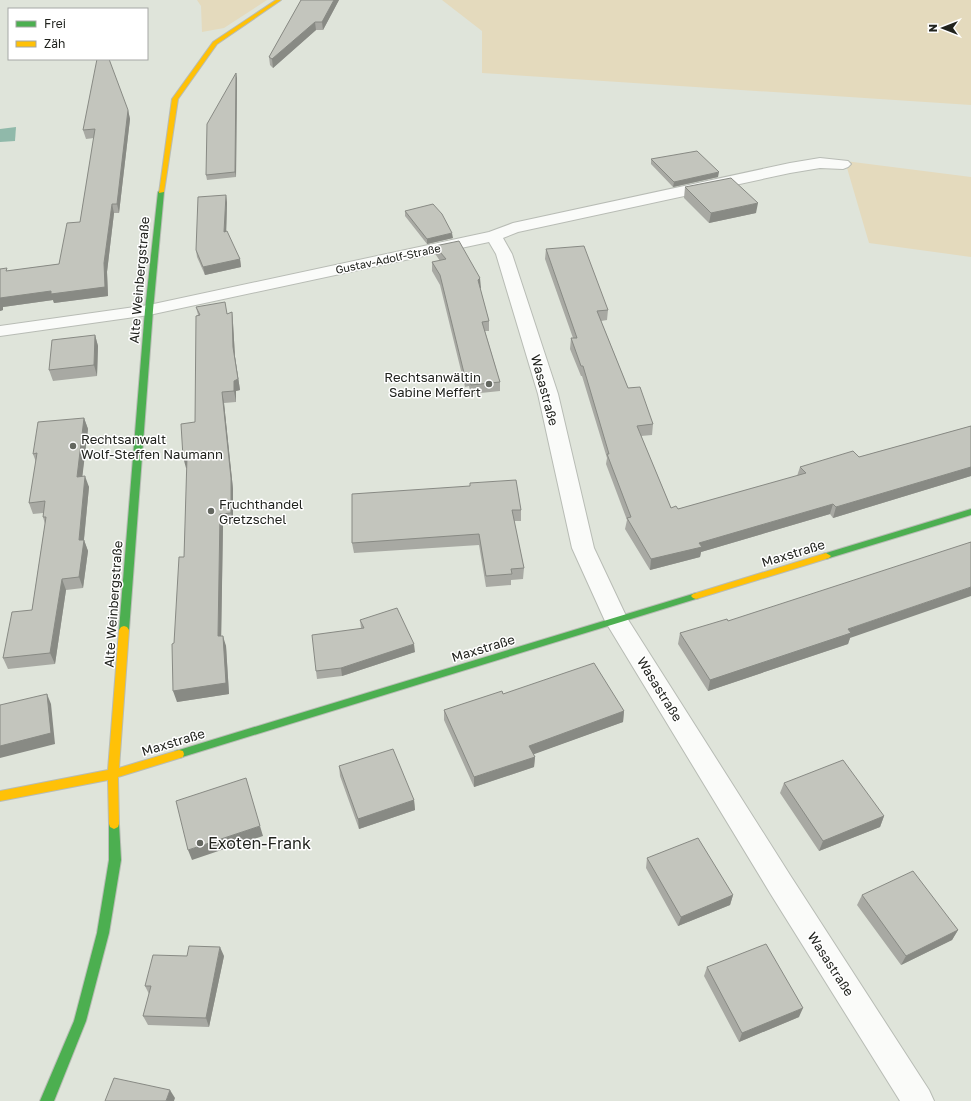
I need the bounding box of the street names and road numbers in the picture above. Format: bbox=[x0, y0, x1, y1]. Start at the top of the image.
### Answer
street label: Alte Weinbergstraße bbox=[125, 216, 153, 344]
street label: Gustav-Adolf-Straße bbox=[334, 241, 442, 276]
street label: Wasastraße bbox=[528, 353, 562, 427]
street label: Maxstraße bbox=[760, 536, 826, 570]
street label: Alte Weinbergstraße bbox=[101, 540, 125, 668]
street label: Maxstraße bbox=[450, 631, 516, 665]
street label: Wasastraße bbox=[634, 654, 686, 724]
street label: Maxstraße bbox=[140, 725, 206, 759]
street label: Wasastraße bbox=[804, 929, 858, 999]

